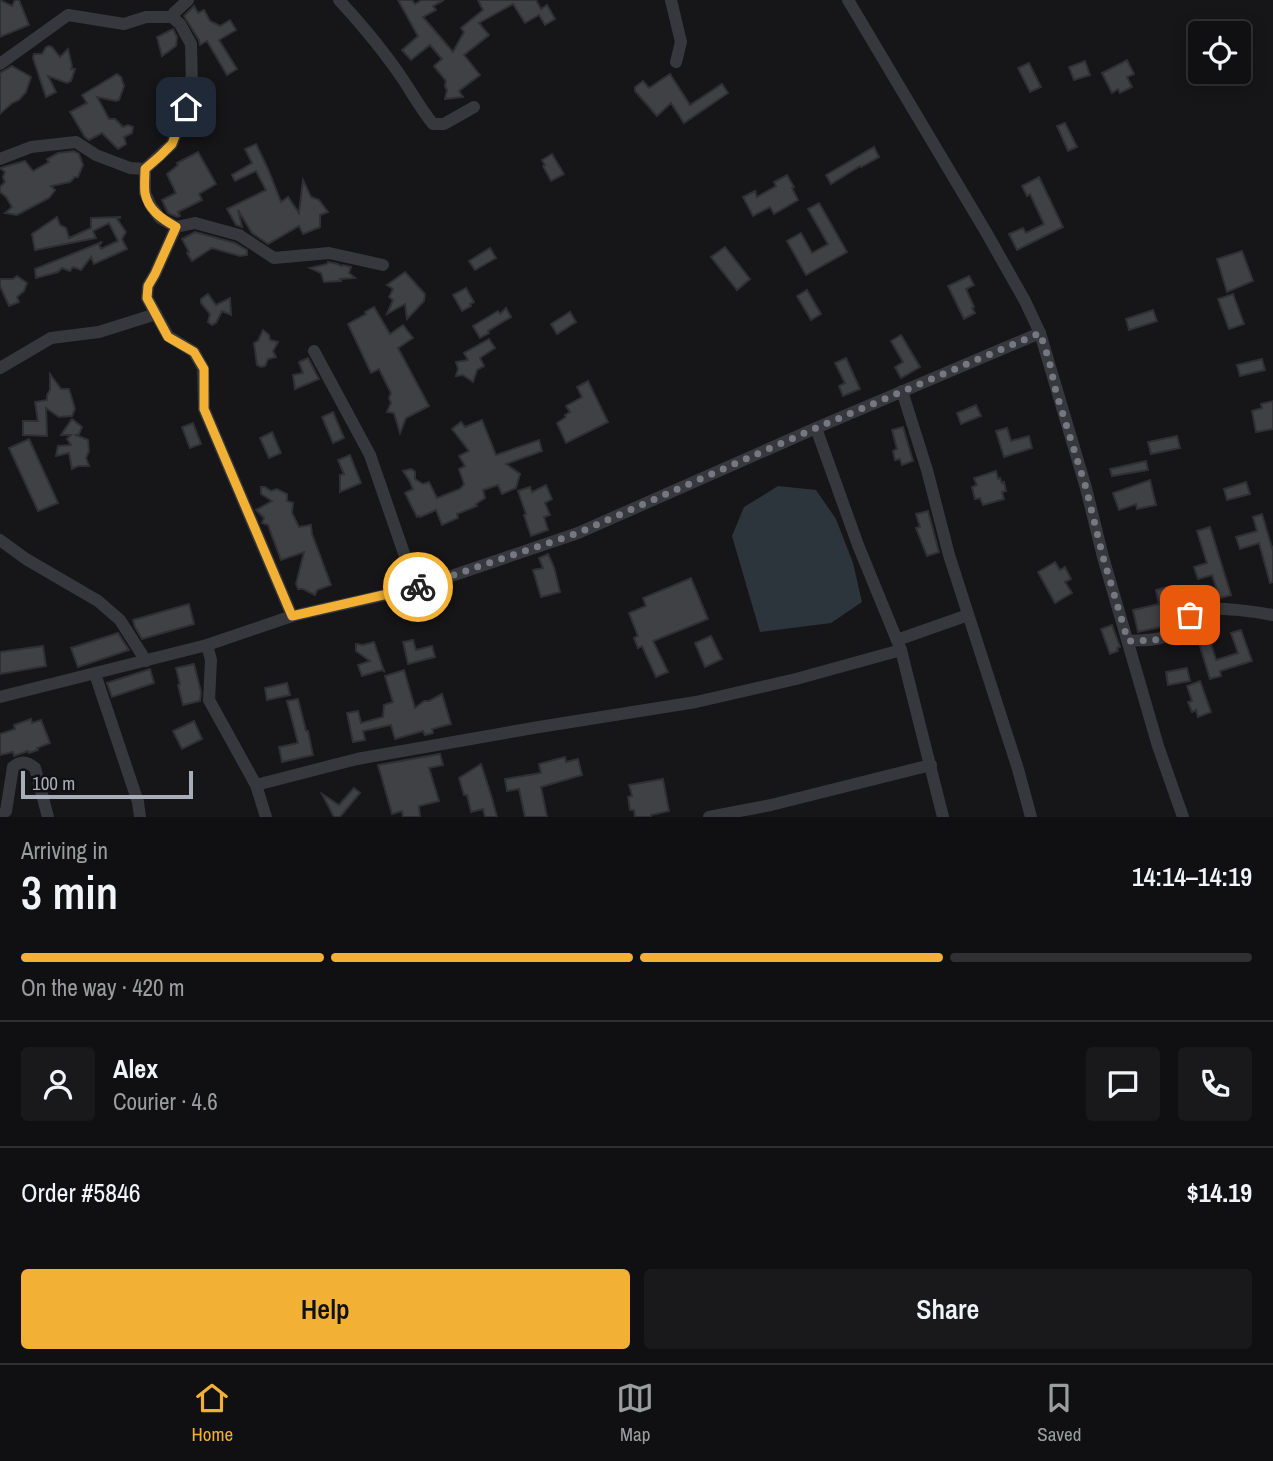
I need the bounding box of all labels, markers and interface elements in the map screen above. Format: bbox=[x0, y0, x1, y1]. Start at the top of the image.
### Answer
map controls bbox=[1188, 21, 1251, 84]
button: locate bbox=[1188, 21, 1251, 84]
pin bbox=[156, 77, 216, 137]
icon: home bbox=[167, 88, 205, 126]
courier bbox=[383, 552, 453, 622]
icon: bike bbox=[399, 568, 437, 606]
pin bbox=[1160, 585, 1220, 645]
icon: bag bbox=[1171, 596, 1209, 634]
scale bar bbox=[21, 768, 192, 800]
text: 100 m bbox=[32, 770, 75, 796]
text: Arriving in bbox=[21, 835, 108, 866]
text: 14:14–14:19 bbox=[1132, 859, 1252, 894]
text: 3 min bbox=[21, 861, 118, 923]
text: On the way · 420 m bbox=[21, 972, 185, 1003]
button: person bbox=[21, 1047, 95, 1121]
button: chat bbox=[1086, 1047, 1160, 1121]
button: phone bbox=[1178, 1047, 1252, 1121]
text: Alex bbox=[113, 1051, 158, 1086]
text: Courier · 4.6 bbox=[113, 1086, 218, 1117]
text: Order #5846 bbox=[21, 1175, 141, 1210]
text: $14.19 bbox=[1187, 1175, 1252, 1210]
button: Help bbox=[21, 1269, 630, 1349]
button: Share bbox=[644, 1269, 1252, 1349]
tab: Home bbox=[192, 1379, 233, 1447]
tab: Map bbox=[616, 1379, 654, 1447]
tab: Saved bbox=[1037, 1379, 1081, 1447]

